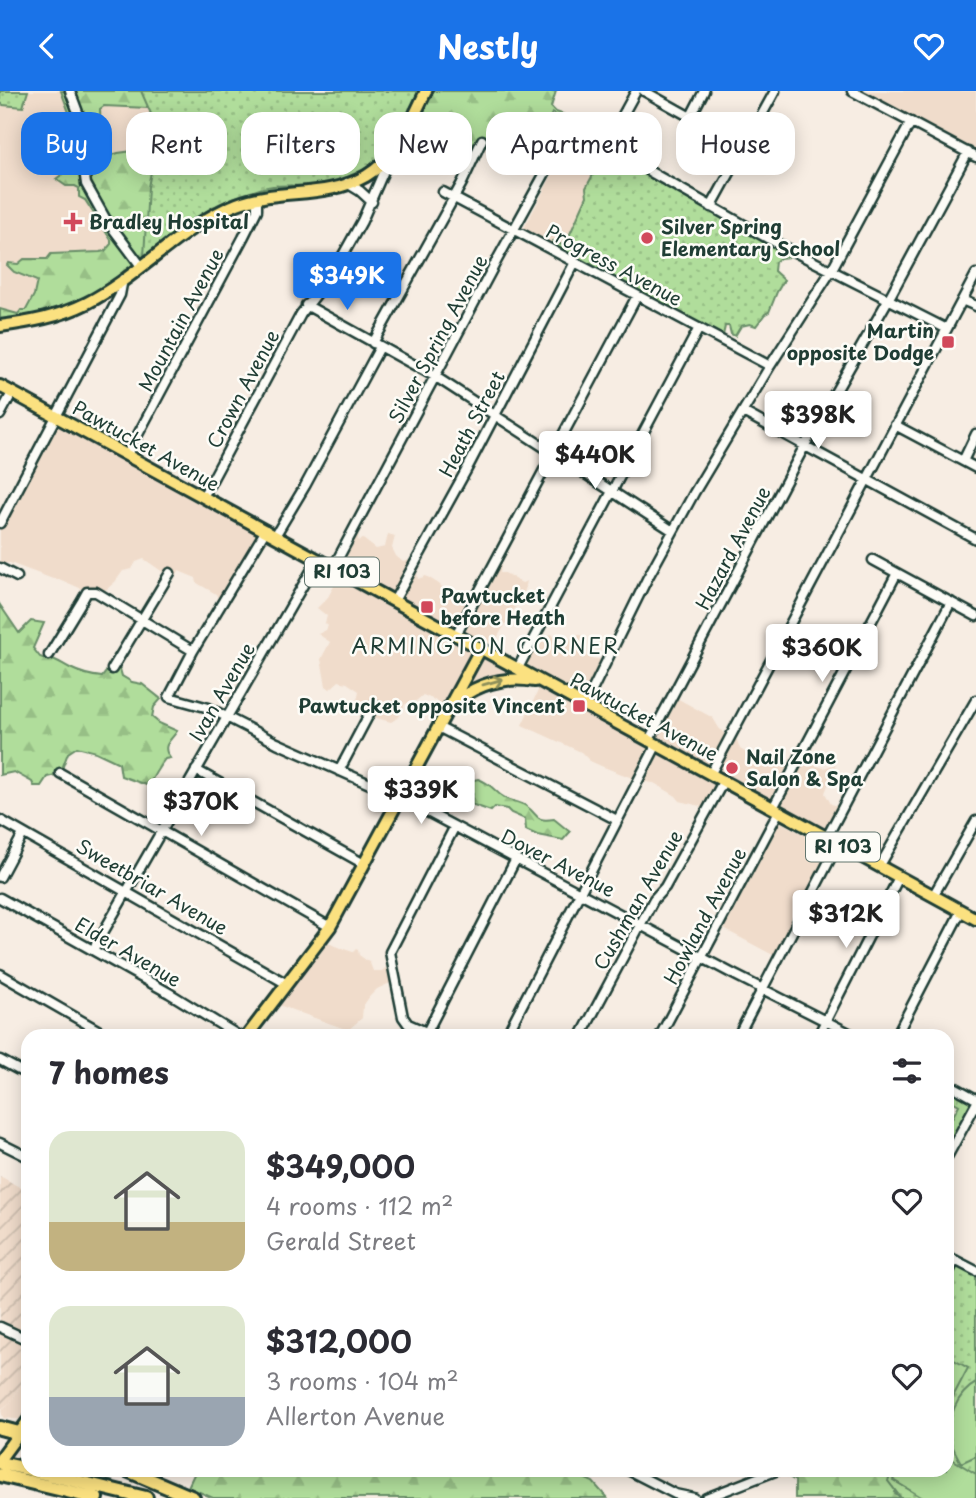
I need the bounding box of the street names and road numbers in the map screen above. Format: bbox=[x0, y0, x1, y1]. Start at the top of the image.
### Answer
street label: Progress Avenue bbox=[541, 216, 688, 312]
street label: Mountain Avenue bbox=[131, 243, 230, 396]
street label: Silver Spring Avenue bbox=[381, 249, 493, 428]
street label: Crown Avenue bbox=[199, 324, 285, 453]
street label: Heath Street bbox=[431, 365, 511, 482]
street label: Pawtucket Avenue bbox=[68, 393, 225, 497]
street label: Hazard Avenue bbox=[688, 481, 777, 614]
road number: RI 103 bbox=[305, 557, 379, 586]
street label: Ivan Avenue bbox=[181, 637, 261, 746]
street label: Pawtucket Avenue bbox=[565, 665, 724, 767]
street label: Dover Avenue bbox=[496, 821, 620, 903]
street label: Cushman Avenue bbox=[586, 824, 689, 975]
street label: Sweetbriar Avenue bbox=[72, 831, 233, 941]
road number: RI 103 bbox=[806, 833, 880, 861]
street label: Howland Avenue bbox=[656, 842, 752, 989]
street label: Elder Avenue bbox=[70, 909, 187, 993]

